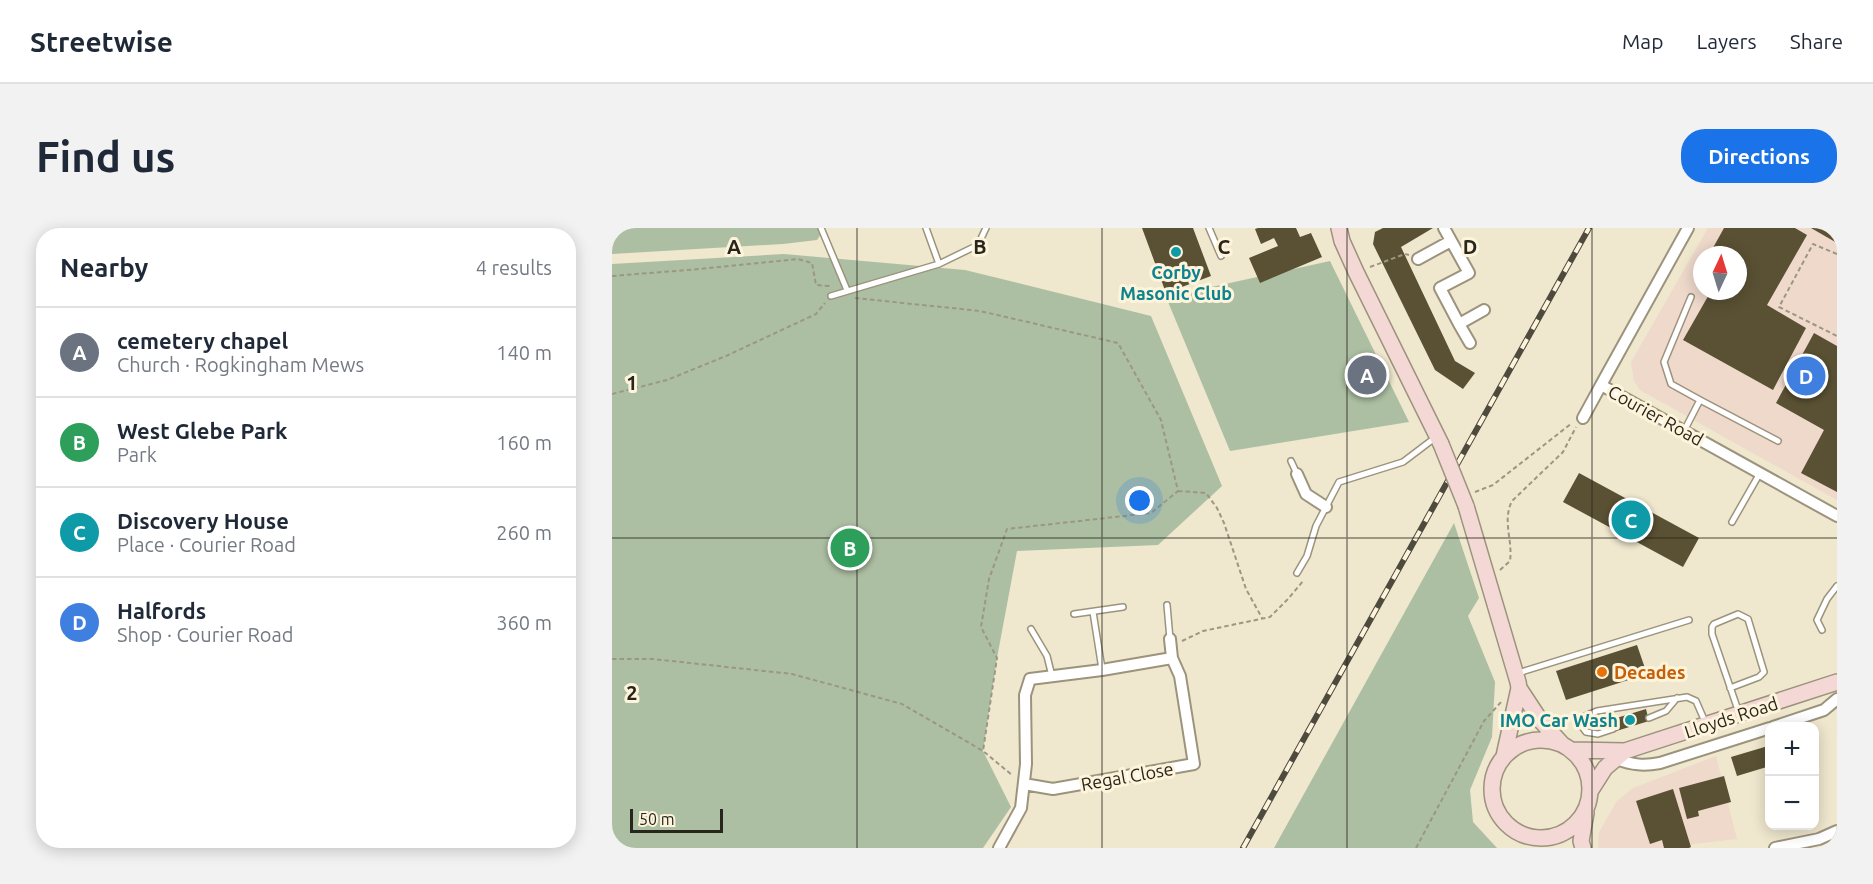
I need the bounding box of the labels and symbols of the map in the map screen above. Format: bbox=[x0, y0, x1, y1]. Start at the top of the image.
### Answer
text: A bbox=[727, 235, 741, 258]
text: B bbox=[973, 235, 987, 258]
text: C bbox=[1218, 235, 1231, 258]
text: D bbox=[1463, 235, 1477, 258]
marker: Corby Masonic Club bbox=[1169, 245, 1183, 259]
north arrow bbox=[1693, 246, 1747, 300]
place label: Corby Masonic Club bbox=[1120, 262, 1232, 303]
pin: A bbox=[1348, 352, 1386, 398]
pin: D bbox=[1786, 354, 1826, 398]
text: 1 bbox=[626, 371, 638, 394]
street label: Courier Road bbox=[1605, 381, 1707, 449]
your location bbox=[1125, 486, 1154, 515]
pin: C bbox=[1612, 498, 1650, 542]
pin: B bbox=[830, 526, 870, 570]
place label: Decades bbox=[1614, 662, 1685, 682]
marker: Decades bbox=[1595, 665, 1609, 679]
text: 2 bbox=[626, 681, 638, 704]
street label: Lloyds Road bbox=[1682, 693, 1780, 741]
place label: IMO Car Wash bbox=[1500, 710, 1618, 730]
marker: IMO Car Wash bbox=[1623, 713, 1637, 727]
street label: Regal Close bbox=[1079, 758, 1175, 794]
scale bar bbox=[630, 806, 723, 834]

